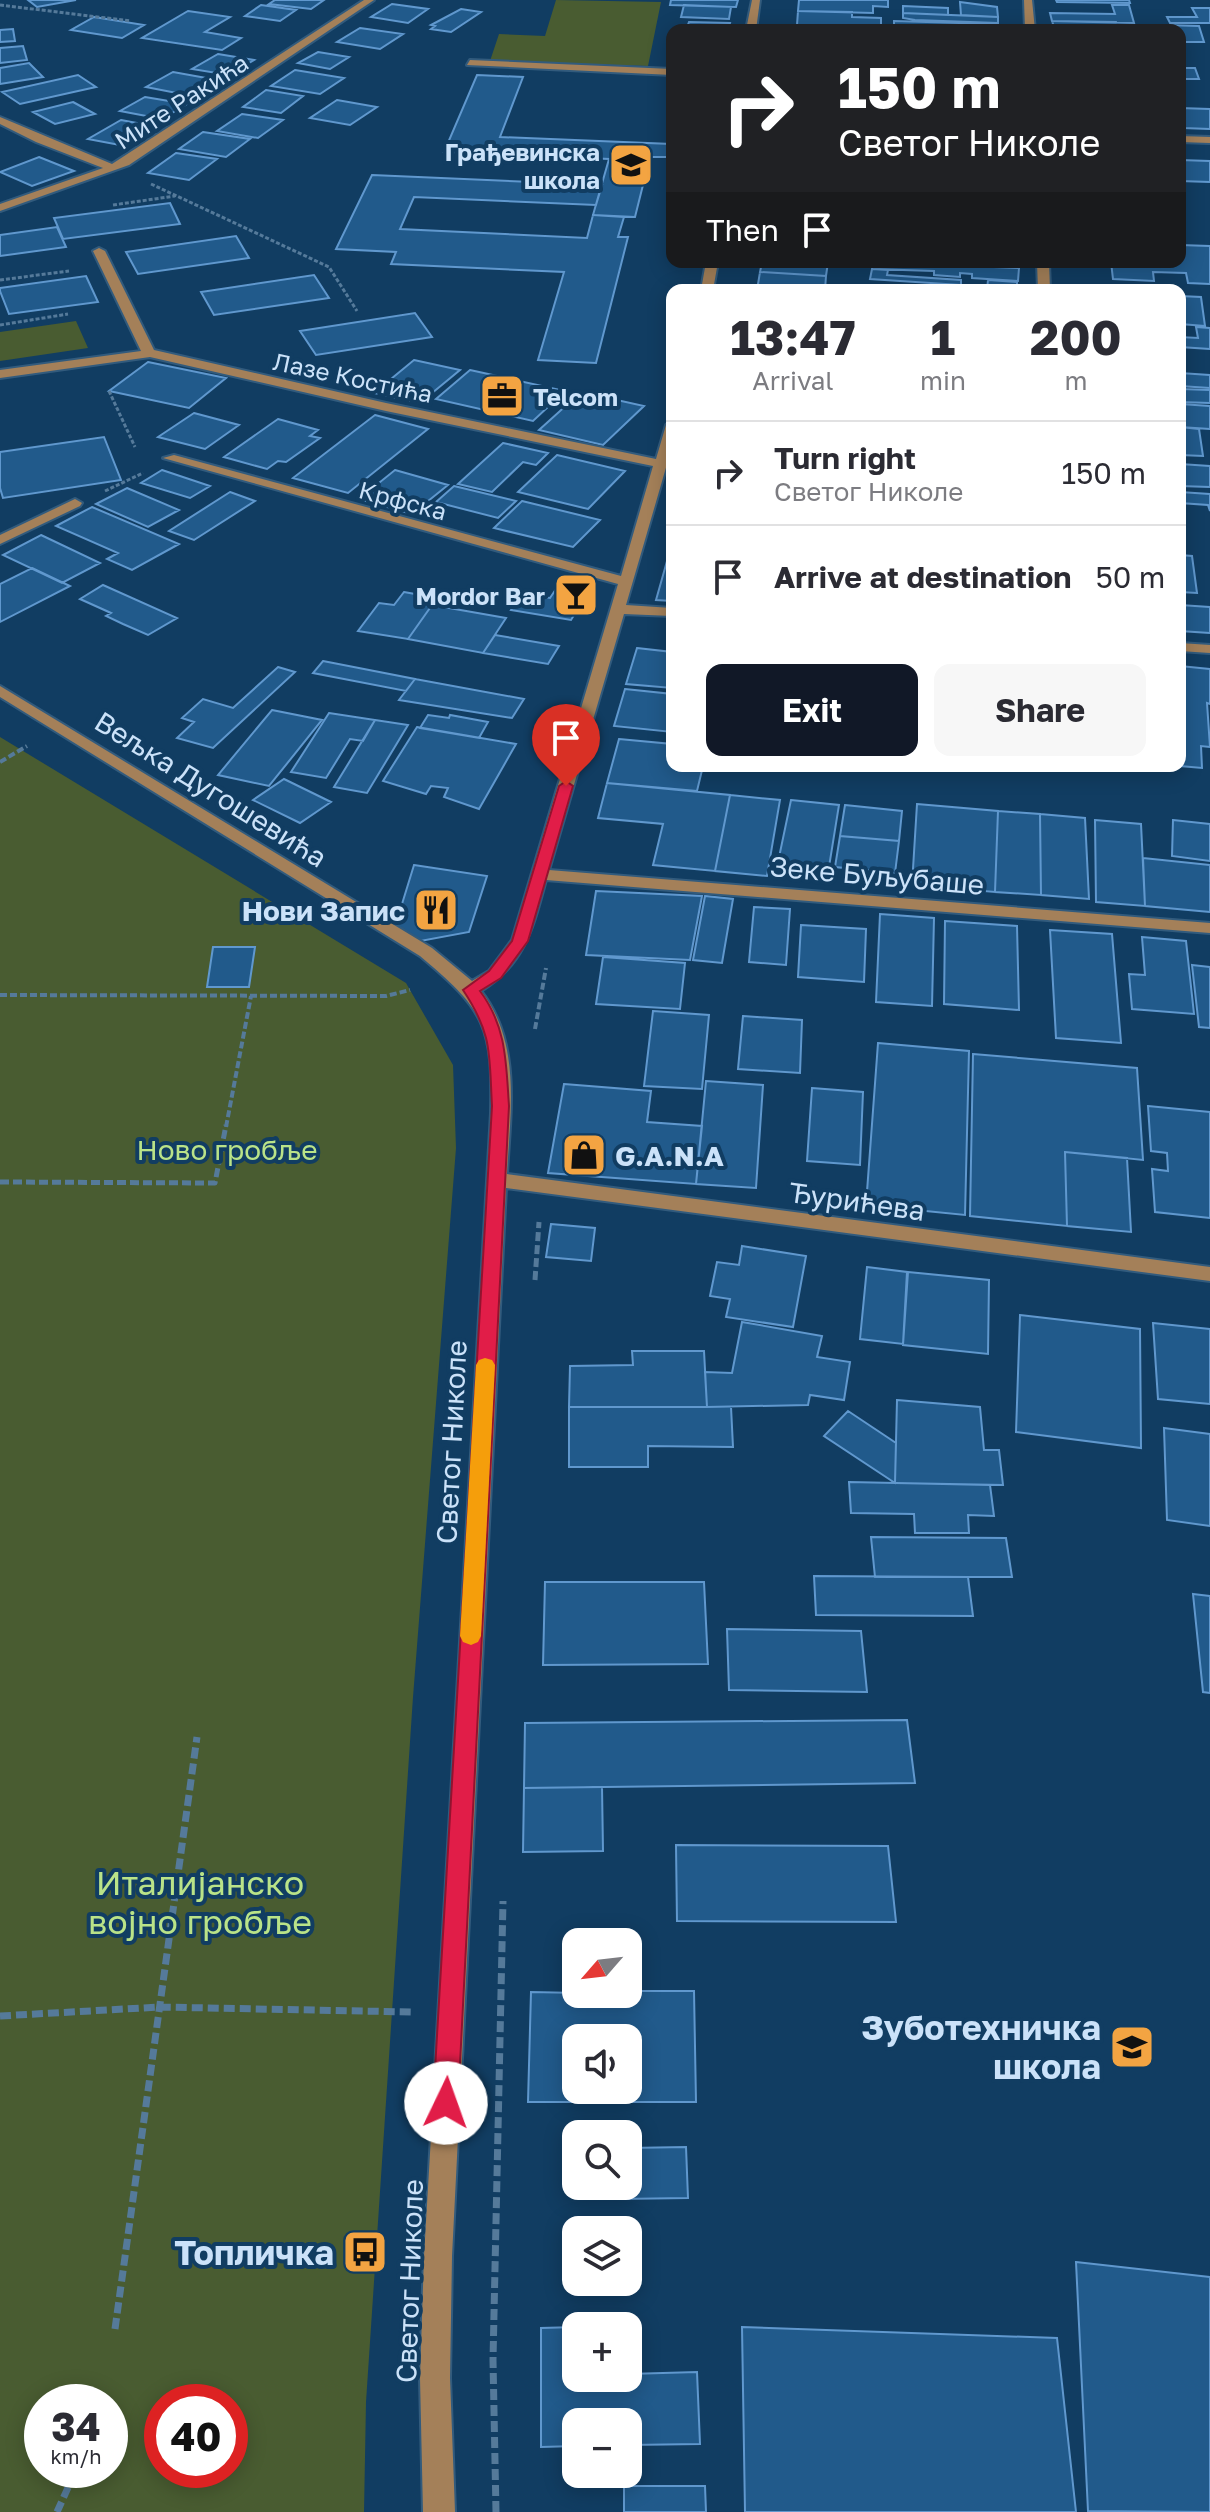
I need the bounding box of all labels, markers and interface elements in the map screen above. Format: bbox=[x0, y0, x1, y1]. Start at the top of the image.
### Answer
street label: Мите Ракића bbox=[109, 47, 253, 155]
text: 150 m bbox=[838, 53, 1000, 120]
icon: right bbox=[706, 56, 810, 160]
text: Светог Николе bbox=[838, 121, 1100, 164]
place label: Грађевинска школа bbox=[445, 137, 600, 194]
school or university icon: Грађевинска школа bbox=[607, 141, 655, 189]
icon: arrive bbox=[795, 208, 839, 252]
text: Then bbox=[706, 212, 779, 248]
text: 13:47 bbox=[730, 308, 856, 366]
text: 1 bbox=[931, 308, 955, 366]
text: 200 bbox=[1030, 308, 1122, 366]
street label: Лазе Костића bbox=[271, 346, 435, 408]
text: Arrival bbox=[752, 365, 834, 396]
text: min bbox=[920, 365, 966, 396]
text: m bbox=[1064, 365, 1087, 396]
office icon: Telcom bbox=[478, 372, 526, 420]
place label: Telcom bbox=[533, 382, 618, 411]
text: Turn right bbox=[774, 440, 916, 476]
icon: right bbox=[706, 451, 750, 495]
text: 150 m bbox=[1061, 455, 1146, 491]
street label: Крфска bbox=[356, 474, 450, 526]
text: Светог Николе bbox=[774, 476, 963, 507]
icon: arrive bbox=[706, 555, 750, 599]
text: Arrive at destination bbox=[774, 559, 1071, 595]
text: 50 m bbox=[1095, 559, 1165, 595]
bar icon: Mordor Bar bbox=[552, 571, 600, 619]
place label: Mordor Bar bbox=[416, 581, 545, 610]
button: Exit bbox=[706, 664, 918, 756]
button: Share bbox=[934, 664, 1146, 756]
street label: Вељка Дугошевића bbox=[89, 704, 333, 874]
pin bbox=[532, 704, 600, 786]
icon: arrive bbox=[544, 716, 588, 760]
street label: Зеке Буљубаше bbox=[768, 849, 986, 901]
restaurant icon: Нови Запис bbox=[412, 886, 460, 934]
place label: Нови Запис bbox=[242, 894, 405, 927]
shop icon: G.A.N.A bbox=[560, 1131, 608, 1179]
park label: Ново гробље bbox=[136, 1133, 318, 1166]
place label: G.A.N.A bbox=[615, 1139, 724, 1172]
street label: Ђурићева bbox=[787, 1175, 927, 1227]
street label: Светог Николе bbox=[429, 1339, 473, 1545]
park label: Италијанско војно гробље bbox=[88, 1862, 312, 1941]
north arrow bbox=[562, 1928, 642, 2008]
map controls bbox=[562, 1928, 642, 2488]
place label: Зуботехничка школа bbox=[861, 2007, 1101, 2086]
school or university icon: Зуботехничка школа bbox=[1108, 2023, 1156, 2071]
button: sound bbox=[562, 2024, 642, 2104]
position arrow bbox=[404, 2061, 488, 2145]
button: search bbox=[562, 2120, 642, 2200]
street label: Светог Николе bbox=[389, 2178, 429, 2384]
button: layers bbox=[562, 2216, 642, 2296]
bus stop icon: Топличка bbox=[341, 2228, 389, 2276]
place label: Топличка bbox=[174, 2232, 334, 2272]
button: + bbox=[562, 2312, 642, 2392]
speed limit sign: 40 bbox=[144, 2384, 248, 2488]
text: 34 bbox=[51, 2402, 101, 2450]
button: − bbox=[562, 2408, 642, 2488]
text: km/h bbox=[51, 2444, 101, 2468]

